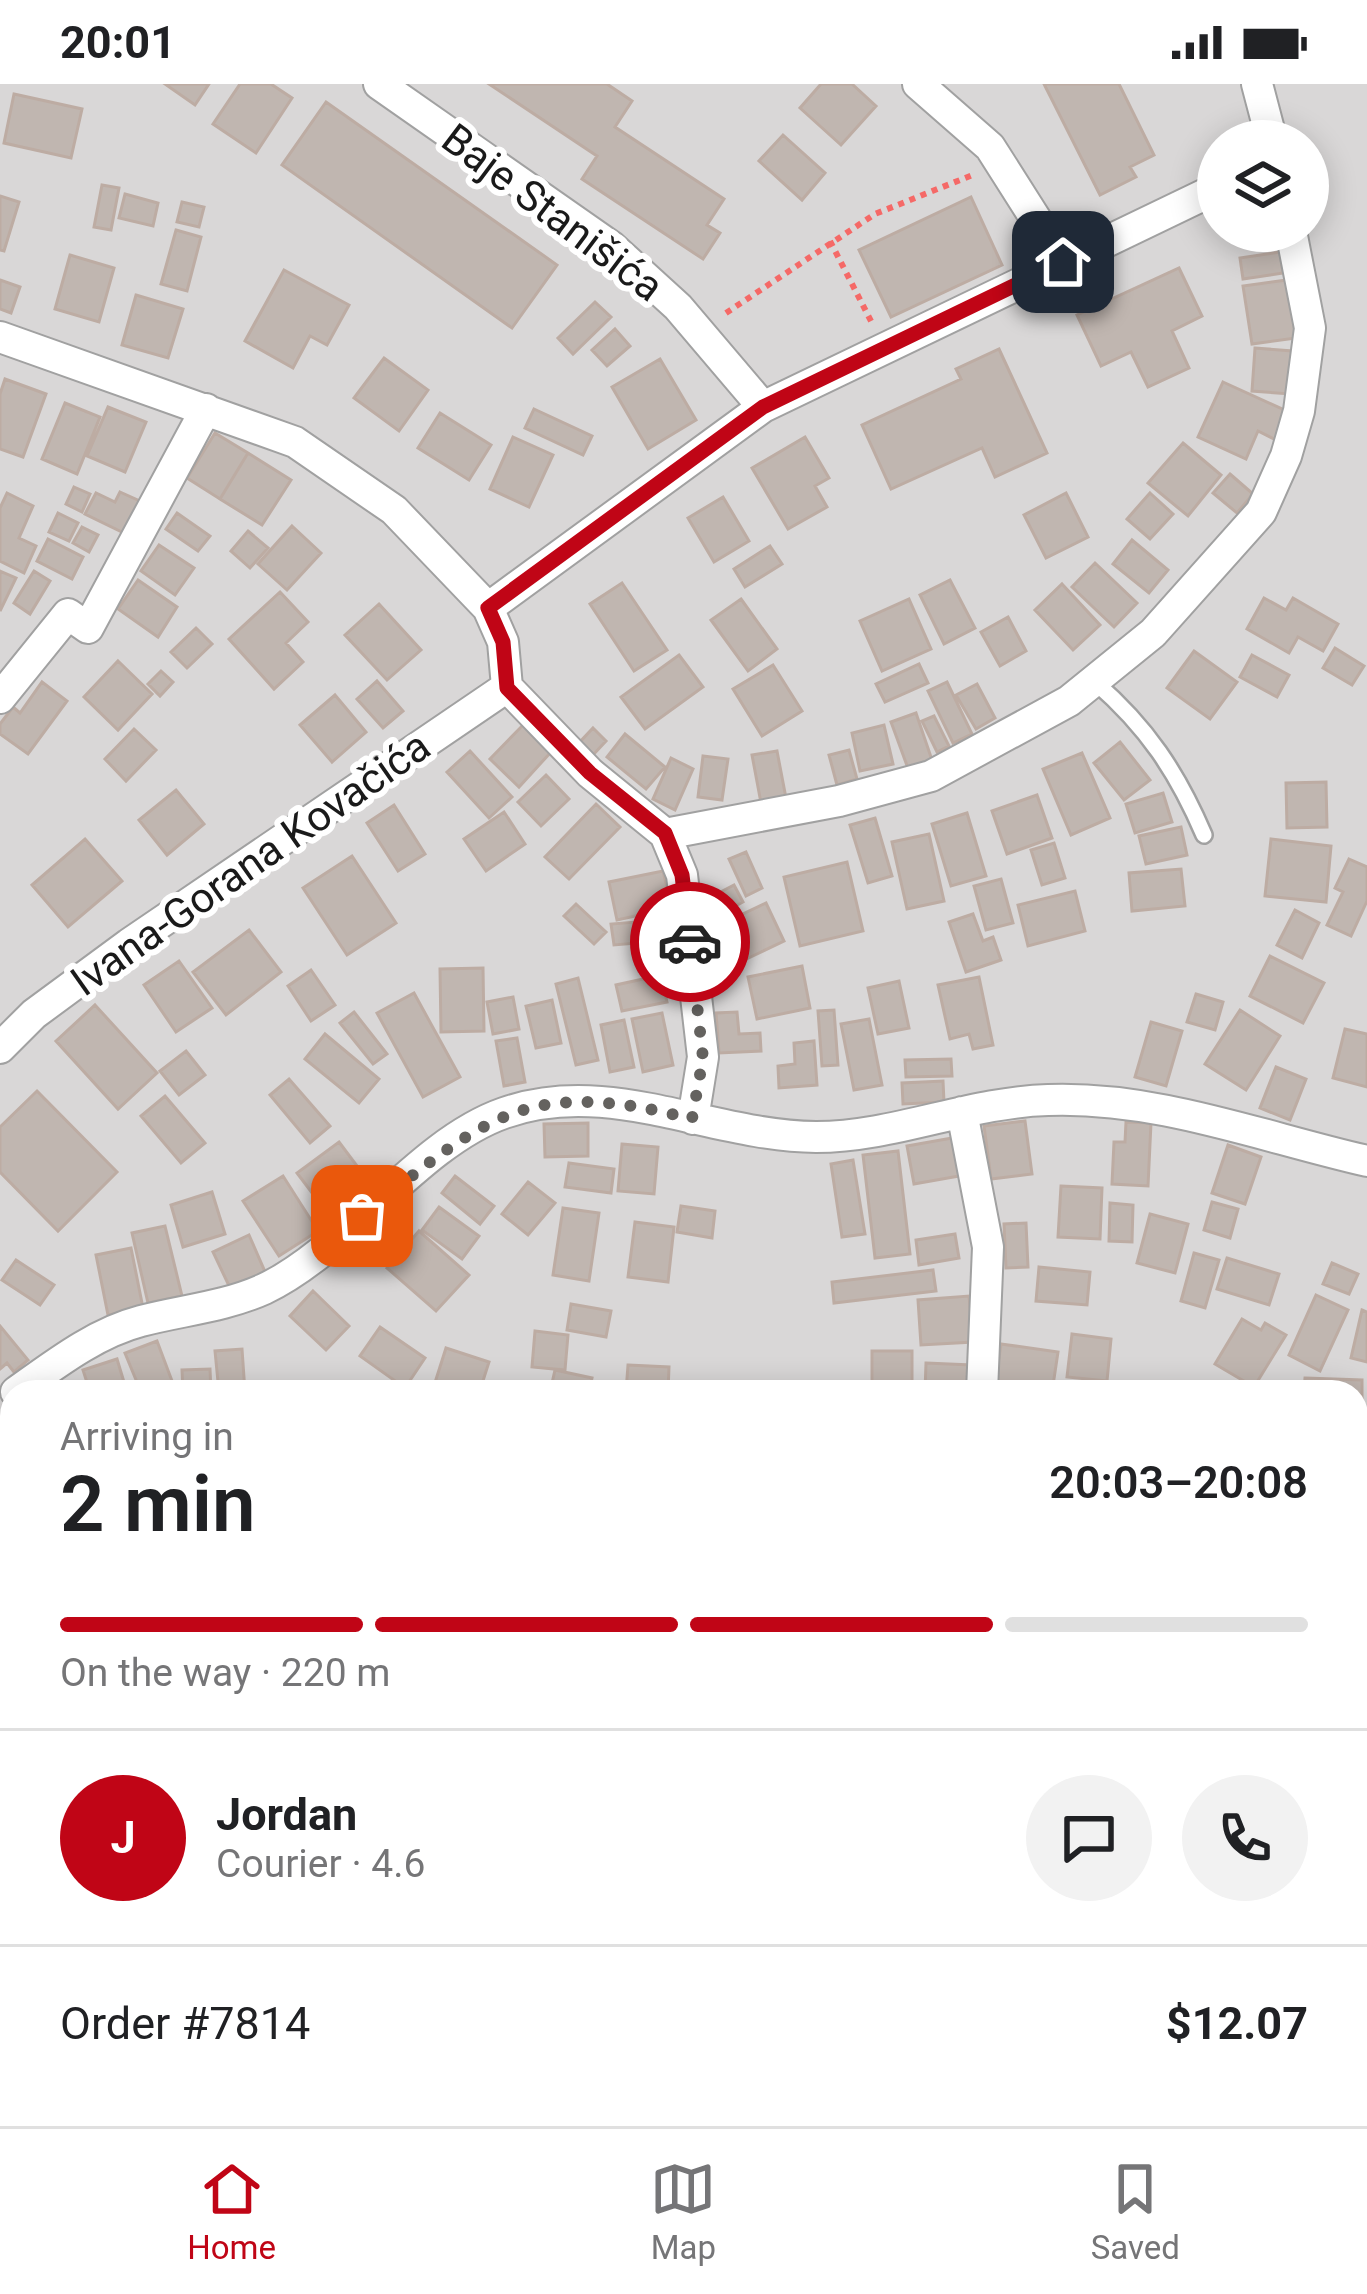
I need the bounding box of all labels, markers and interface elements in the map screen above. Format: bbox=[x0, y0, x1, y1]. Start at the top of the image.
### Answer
text: 20:01 bbox=[60, 16, 176, 69]
street label: Baje Stanišića bbox=[433, 114, 673, 311]
map controls bbox=[1197, 120, 1329, 252]
button: layers bbox=[1197, 120, 1329, 252]
pin bbox=[1012, 211, 1114, 313]
icon: home bbox=[1030, 229, 1096, 295]
street label: Ivana-Gorana Kovačića bbox=[62, 721, 439, 1006]
courier bbox=[630, 882, 750, 1002]
icon: car bbox=[657, 909, 723, 975]
pin bbox=[311, 1165, 413, 1267]
icon: bag bbox=[329, 1183, 395, 1249]
text: Arriving in bbox=[60, 1414, 234, 1460]
text: 20:03–20:08 bbox=[1049, 1456, 1308, 1509]
text: 2 min bbox=[60, 1459, 256, 1550]
text: On the way · 220 m bbox=[60, 1650, 391, 1696]
button: chat bbox=[1026, 1775, 1152, 1901]
button: phone bbox=[1182, 1775, 1308, 1901]
text: Jordan bbox=[216, 1788, 357, 1841]
text: J bbox=[110, 1811, 136, 1864]
text: Courier · 4.6 bbox=[216, 1841, 425, 1887]
text: Order #7814 bbox=[60, 1997, 310, 2050]
text: $12.07 bbox=[1166, 1997, 1308, 2050]
tab: Home bbox=[187, 2156, 276, 2267]
tab: Map bbox=[650, 2156, 716, 2267]
tab: Saved bbox=[1091, 2156, 1180, 2267]

